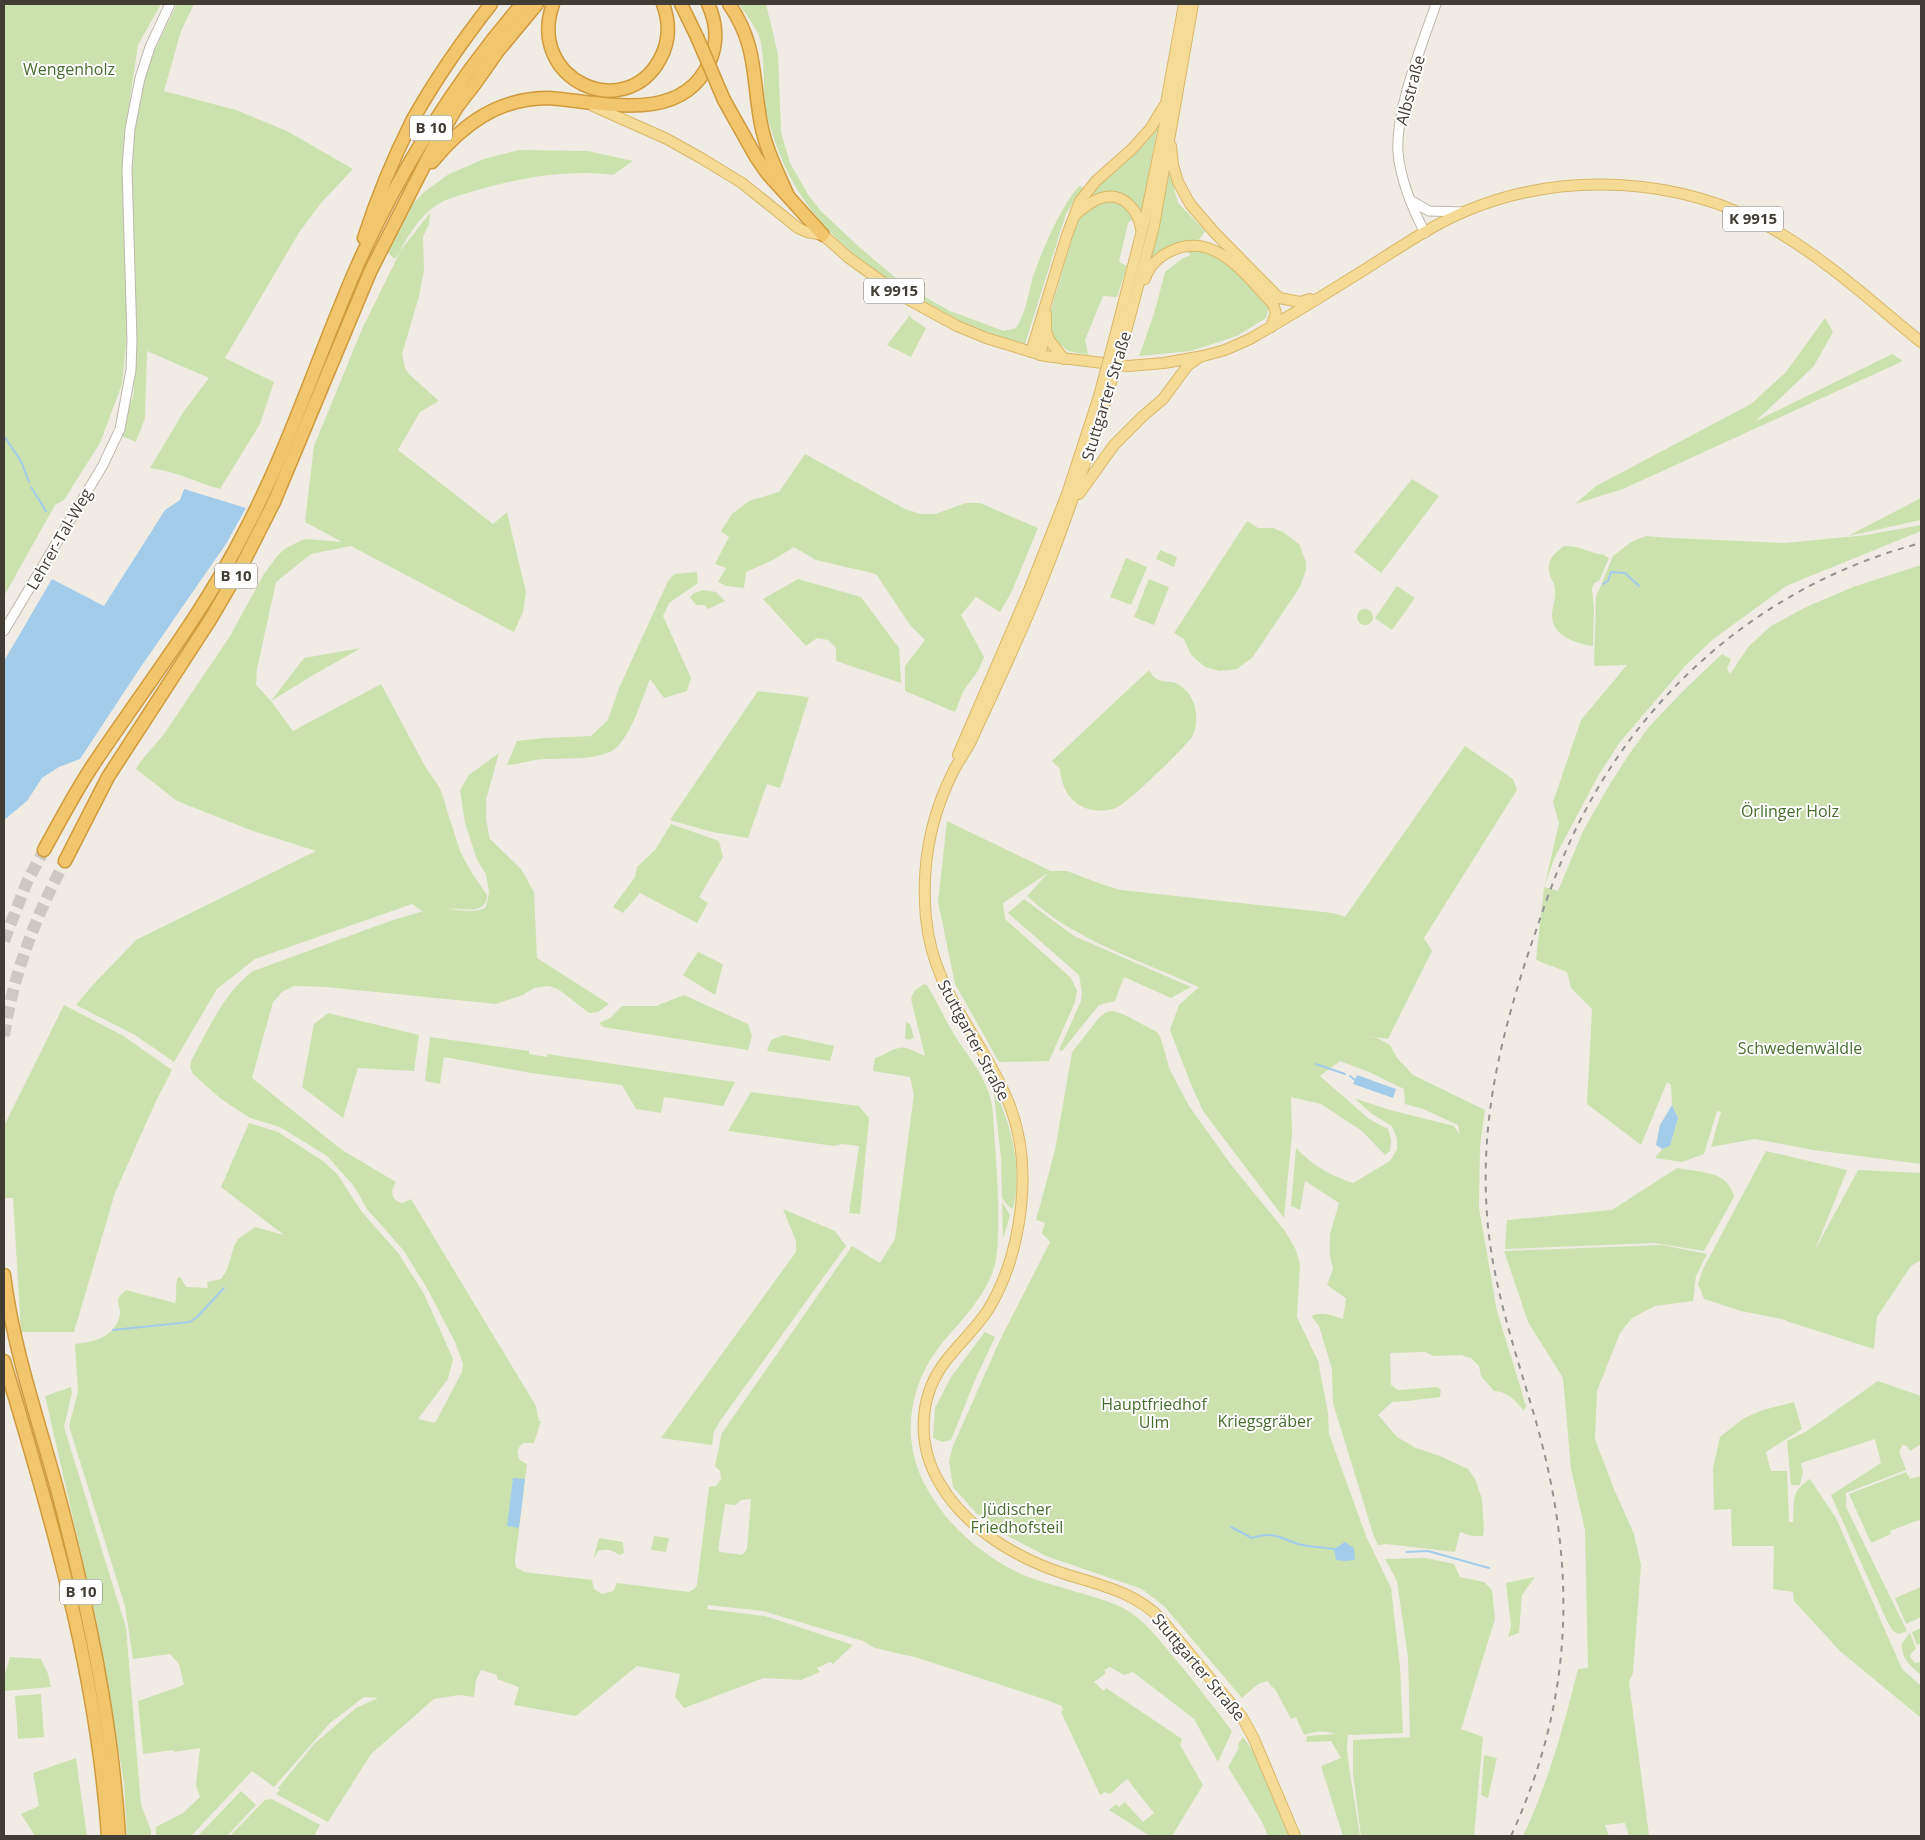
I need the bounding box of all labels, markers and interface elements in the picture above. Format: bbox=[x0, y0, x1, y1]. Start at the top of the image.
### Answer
street label: Albstraße bbox=[1390, 53, 1430, 127]
park label: Wengenholz bbox=[23, 58, 115, 80]
road number: B 10 bbox=[410, 116, 452, 140]
road number: K 9915 bbox=[1723, 206, 1783, 232]
road number: K 9915 bbox=[864, 278, 924, 304]
street label: Stuttgarter Straße bbox=[1076, 329, 1136, 463]
street label: Lehrer-Tal-Weg bbox=[21, 484, 97, 594]
road number: B 10 bbox=[215, 564, 257, 588]
park label: Örlinger Holz bbox=[1741, 800, 1839, 822]
street label: Stuttgarter Straße bbox=[933, 976, 1015, 1104]
park label: Schwedenwäldle bbox=[1738, 1037, 1862, 1059]
park label: Hauptfriedhof Ulm bbox=[1101, 1393, 1208, 1433]
park label: Kriegsgräber bbox=[1217, 1410, 1313, 1432]
park label: Jüdischer Friedhofsteil bbox=[971, 1498, 1063, 1538]
road number: B 10 bbox=[60, 1580, 102, 1604]
street label: Stuttgarter Straße bbox=[1147, 1609, 1251, 1725]

